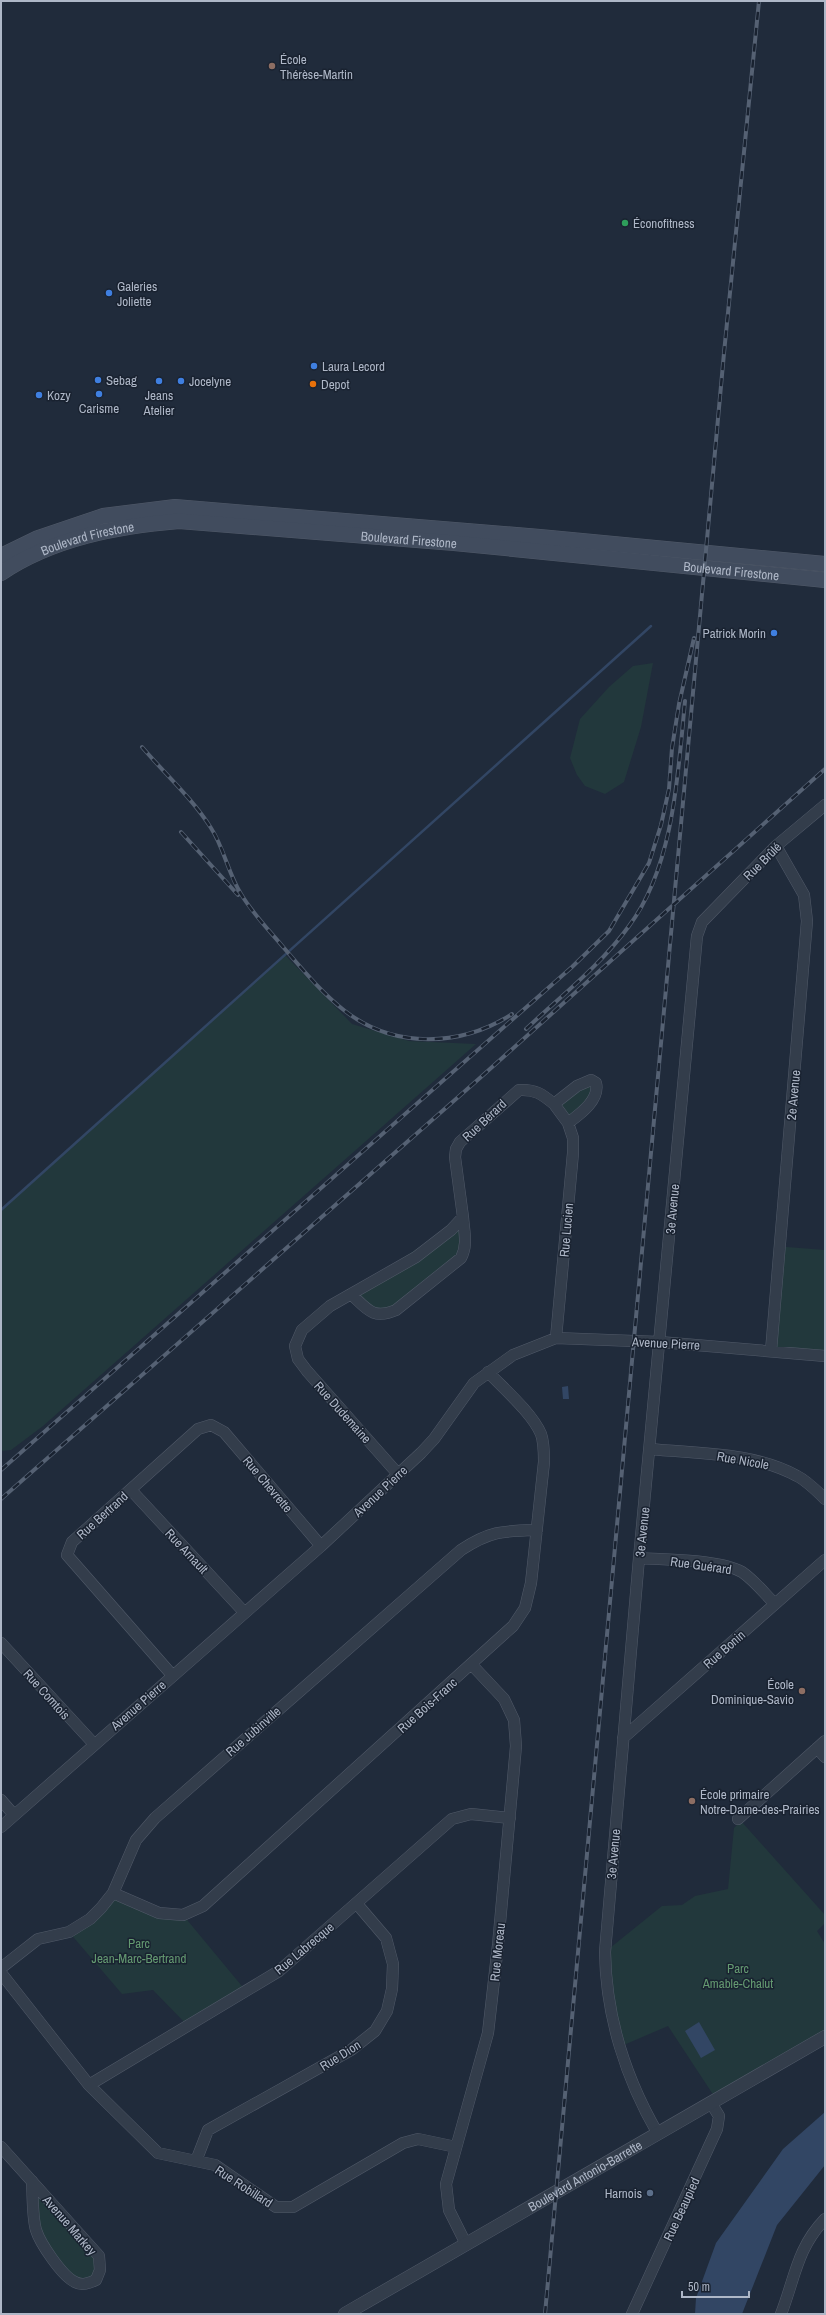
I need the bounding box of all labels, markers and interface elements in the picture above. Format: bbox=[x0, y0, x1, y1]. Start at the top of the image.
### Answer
place label: École Thérèse-Martin bbox=[280, 51, 353, 83]
marker: École Thérèse-Martin bbox=[267, 61, 277, 71]
place label: Éconofitness bbox=[633, 215, 695, 232]
marker: Éconofitness bbox=[620, 218, 630, 228]
place label: Galeries Joliette bbox=[117, 278, 157, 310]
marker: Galeries Joliette bbox=[104, 288, 114, 298]
place label: Laura Lecord bbox=[322, 358, 385, 375]
marker: Laura Lecord bbox=[309, 361, 319, 371]
place label: Sebag bbox=[106, 372, 137, 389]
place label: Jocelyne bbox=[189, 373, 231, 390]
marker: Sebag bbox=[93, 375, 103, 385]
marker: Jeans Atelier bbox=[154, 376, 164, 386]
marker: Jocelyne bbox=[176, 376, 186, 386]
place label: Depot bbox=[321, 376, 349, 393]
marker: Depot bbox=[308, 379, 318, 389]
place label: Kozy bbox=[47, 387, 71, 404]
place label: Jeans Atelier bbox=[143, 387, 175, 419]
marker: Carisme bbox=[94, 389, 104, 399]
marker: Kozy bbox=[34, 390, 44, 400]
place label: Carisme bbox=[79, 400, 119, 417]
street label: Boulevard Firestone bbox=[38, 518, 135, 559]
street label: Boulevard Firestone bbox=[360, 528, 457, 552]
street label: Boulevard Firestone bbox=[683, 558, 780, 584]
place label: Patrick Morin bbox=[703, 625, 766, 642]
marker: Patrick Morin bbox=[769, 628, 779, 638]
street label: Rue Brûlé bbox=[740, 839, 785, 884]
street label: 2e Avenue bbox=[783, 1069, 804, 1121]
street label: Rue Bérard bbox=[459, 1096, 510, 1145]
street label: 3e Avenue bbox=[662, 1183, 683, 1235]
street label: Rue Lucien bbox=[556, 1202, 577, 1258]
street label: Avenue Pierre bbox=[631, 1333, 700, 1354]
street label: Rue Dudemaine bbox=[310, 1378, 375, 1447]
street label: Rue Nicole bbox=[715, 1448, 770, 1473]
street label: Rue Chevrette bbox=[239, 1453, 296, 1516]
street label: Avenue Pierre bbox=[349, 1462, 411, 1521]
street label: Rue Bertrand bbox=[73, 1488, 132, 1543]
street label: 3e Avenue bbox=[631, 1506, 654, 1558]
street label: Rue Arnault bbox=[161, 1525, 212, 1578]
street label: Rue Guérard bbox=[669, 1553, 733, 1578]
street label: Rue Bonin bbox=[700, 1626, 749, 1672]
street label: Rue Comtois bbox=[19, 1666, 74, 1723]
street label: Rue Bois-Franc bbox=[394, 1674, 461, 1737]
place label: École Dominique-Savio bbox=[711, 1676, 794, 1708]
street label: Avenue Pierre bbox=[106, 1677, 170, 1735]
marker: École Dominique-Savio bbox=[797, 1686, 807, 1696]
street label: Rue Jubinville bbox=[222, 1703, 284, 1760]
place label: École primaire Notre-Dame-des-Prairies bbox=[700, 1786, 820, 1818]
marker: École primaire Notre-Dame-des-Prairies bbox=[687, 1796, 697, 1806]
street label: 3e Avenue bbox=[603, 1828, 624, 1880]
street label: Rue Labrecque bbox=[271, 1918, 338, 1978]
street label: Rue Moreau bbox=[486, 1922, 509, 1982]
park label: Parc Jean-Marc-Bertrand bbox=[92, 1935, 186, 1967]
park label: Parc Amable-Chalut bbox=[702, 1960, 773, 1992]
street label: Rue Dion bbox=[317, 2036, 364, 2075]
street label: Boulevard Antonio-Barrette bbox=[525, 2136, 645, 2216]
street label: Rue Robillard bbox=[212, 2162, 276, 2211]
street label: Rue Beaupied bbox=[659, 2175, 704, 2244]
place label: Harnois bbox=[605, 2185, 642, 2202]
marker: Harnois bbox=[645, 2188, 655, 2198]
street label: Avenue Markey bbox=[38, 2191, 101, 2259]
scale bar bbox=[682, 2273, 749, 2299]
text: 50 m bbox=[688, 2279, 710, 2295]

